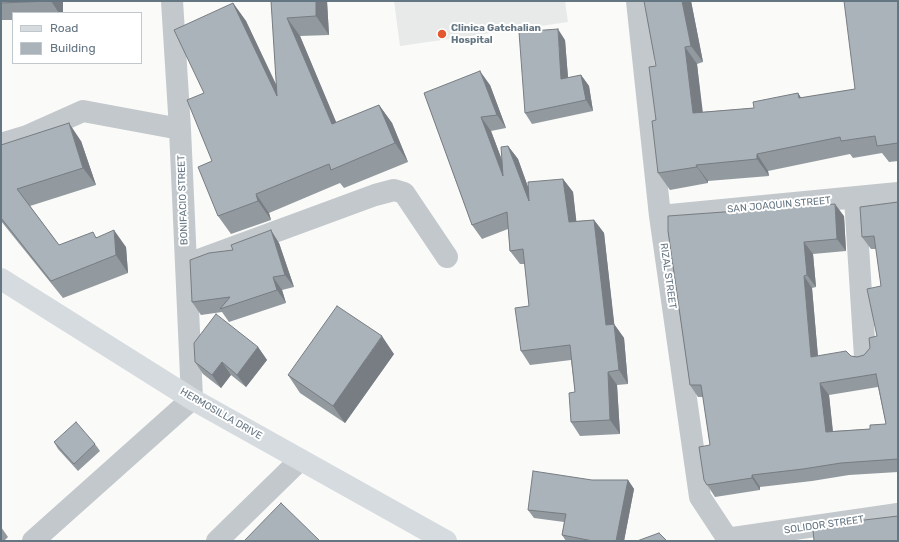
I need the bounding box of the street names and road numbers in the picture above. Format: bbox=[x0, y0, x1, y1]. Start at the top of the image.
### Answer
street label: BONIFACIO STREET bbox=[175, 155, 191, 245]
street label: SAN JOAQUIN STREET bbox=[727, 194, 831, 216]
street label: RIZAL STREET bbox=[657, 242, 679, 310]
street label: HERMOSILLA DRIVE bbox=[178, 386, 264, 442]
street label: SOLIDOR STREET bbox=[783, 513, 865, 537]

